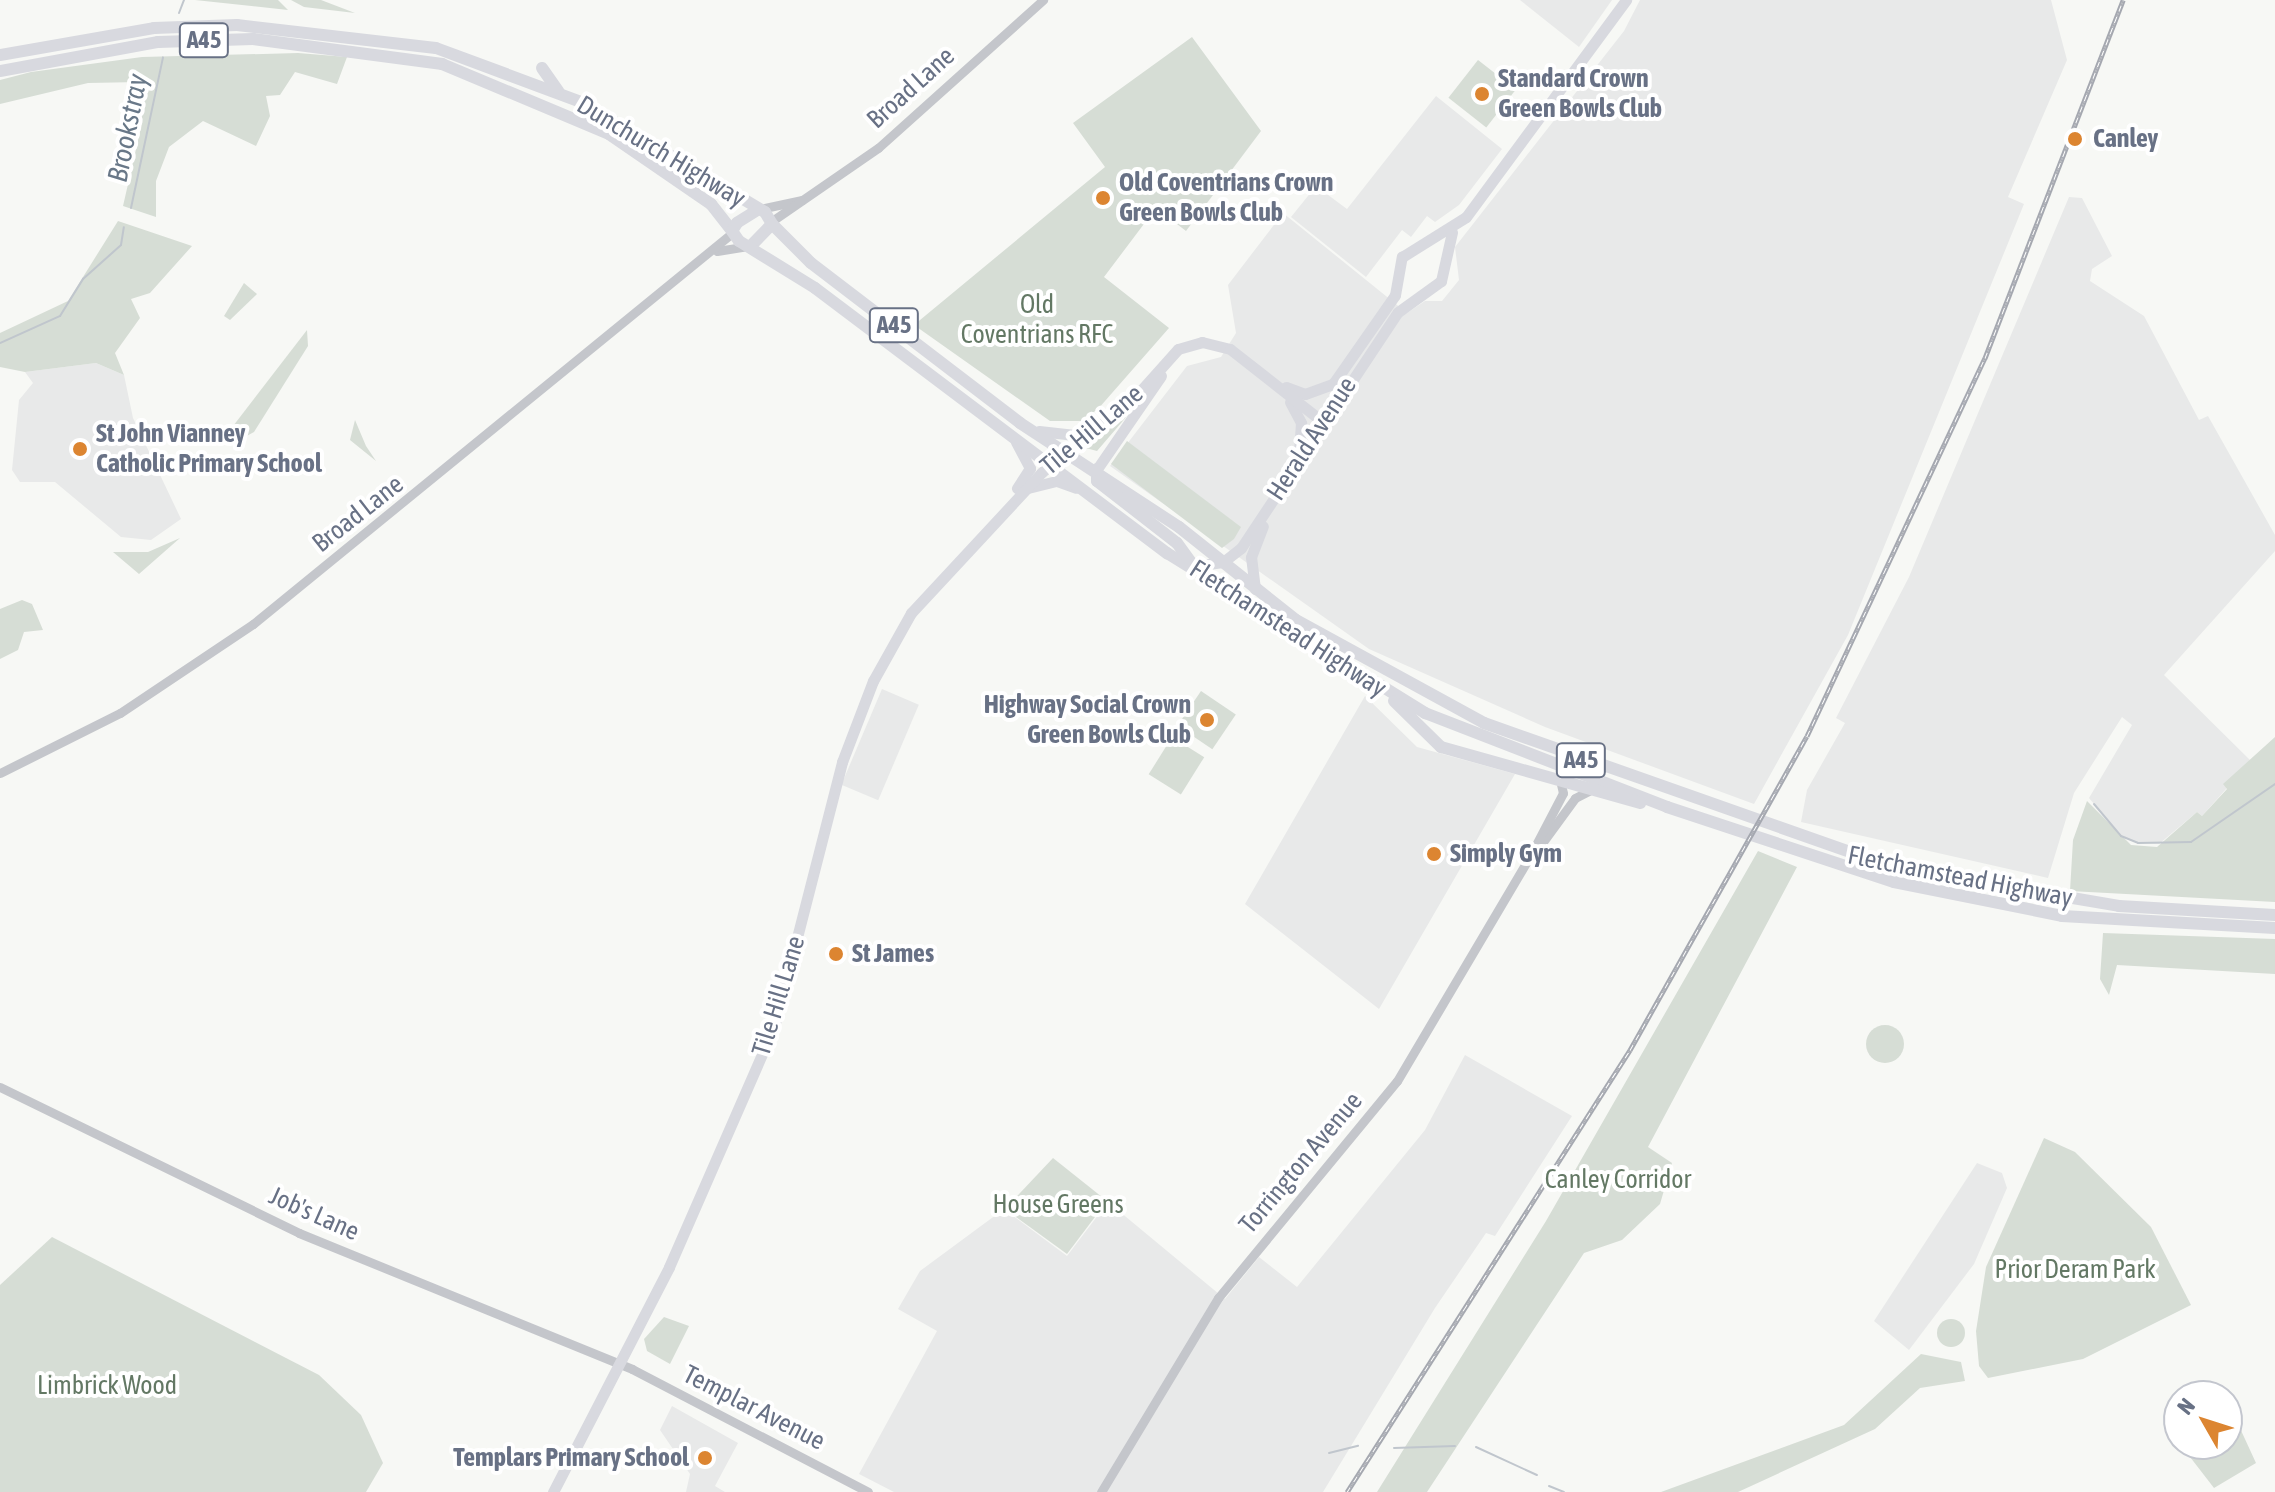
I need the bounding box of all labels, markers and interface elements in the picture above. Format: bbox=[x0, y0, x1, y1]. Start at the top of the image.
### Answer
road number: A45 bbox=[178, 20, 230, 60]
street label: Broad Lane bbox=[861, 41, 961, 135]
place label: Standard Crown Green Bowls Club bbox=[1498, 63, 1662, 124]
water label: Brookstray bbox=[100, 71, 154, 185]
marker: Standard Crown Green Bowls Club bbox=[1473, 85, 1491, 103]
street label: Dunchurch Highway bbox=[571, 89, 751, 215]
place label: Canley bbox=[2093, 123, 2158, 155]
marker: Canley bbox=[2064, 128, 2086, 150]
place label: Old Coventrians Crown Green Bowls Club bbox=[1119, 167, 1333, 228]
marker: Old Coventrians Crown Green Bowls Club bbox=[1094, 189, 1112, 207]
park label: Old Coventrians RFC bbox=[961, 289, 1113, 350]
road number: A45 bbox=[868, 305, 920, 345]
street label: Herald Avenue bbox=[1261, 372, 1363, 506]
street label: Tile Hill Lane bbox=[1035, 378, 1149, 482]
place label: St John Vianney Catholic Primary School bbox=[96, 418, 322, 480]
marker: St John Vianney Catholic Primary School bbox=[71, 440, 89, 458]
street label: Broad Lane bbox=[306, 469, 410, 559]
street label: Fletchamstead Highway bbox=[1184, 554, 1392, 704]
place label: Highway Social Crown Green Bowls Club bbox=[984, 689, 1191, 750]
marker: Highway Social Crown Green Bowls Club bbox=[1198, 711, 1216, 729]
road number: A45 bbox=[1555, 740, 1607, 780]
place label: Simply Gym bbox=[1450, 838, 1562, 870]
street label: Fletchamstead Highway bbox=[1845, 840, 2075, 914]
marker: Simply Gym bbox=[1425, 845, 1443, 863]
street label: Tile Hill Lane bbox=[746, 932, 812, 1060]
place label: St James bbox=[852, 938, 934, 970]
marker: St James bbox=[827, 945, 845, 963]
street label: Torrington Avenue bbox=[1233, 1086, 1369, 1240]
park label: Canley Corridor bbox=[1545, 1164, 1691, 1196]
street label: Job's Lane bbox=[264, 1180, 364, 1248]
park label: House Greens bbox=[992, 1189, 1124, 1221]
park label: Prior Deram Park bbox=[1994, 1254, 2156, 1286]
street label: Templar Avenue bbox=[678, 1359, 830, 1457]
park label: Limbrick Wood bbox=[37, 1370, 177, 1402]
north arrow bbox=[2163, 1380, 2243, 1460]
text: N bbox=[2172, 1393, 2200, 1419]
place label: Templars Primary School bbox=[453, 1442, 689, 1474]
marker: Templars Primary School bbox=[696, 1449, 714, 1467]

